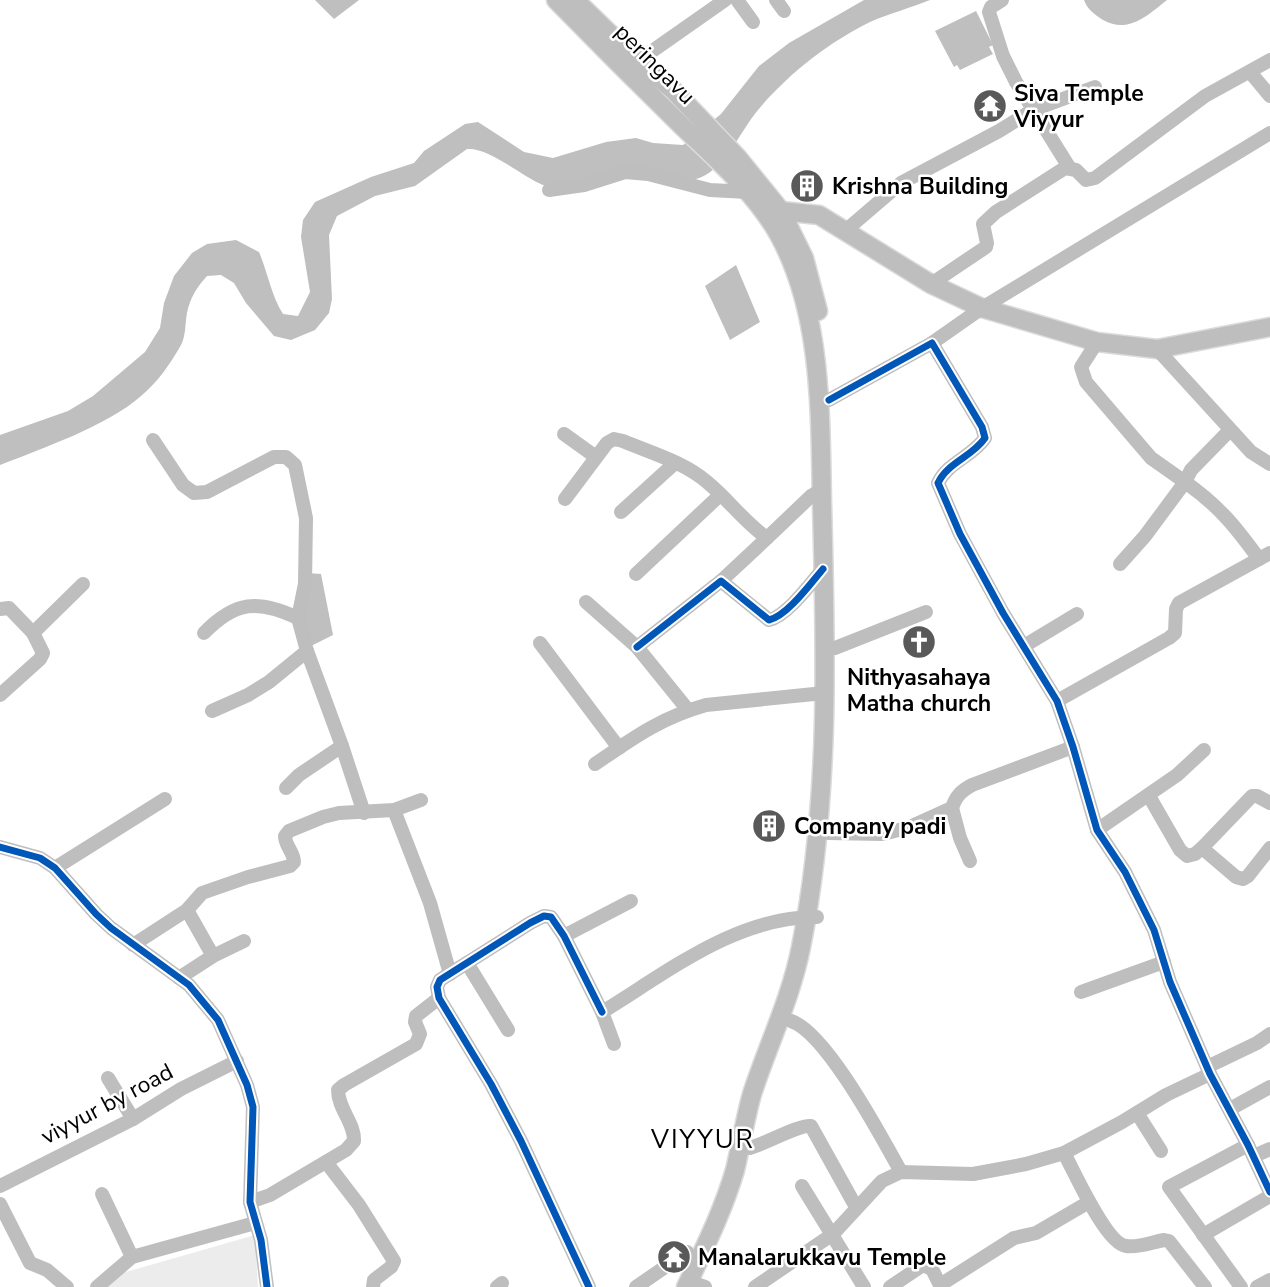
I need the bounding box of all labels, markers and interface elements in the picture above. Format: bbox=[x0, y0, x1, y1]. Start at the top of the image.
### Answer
street label: peringavu bbox=[608, 17, 702, 111]
place label: Siva Temple Viyyur bbox=[1013, 78, 1144, 135]
temple icon: Siva Temple Viyyur bbox=[971, 87, 1009, 125]
building icon: Krishna Building bbox=[788, 167, 826, 205]
place label: Krishna Building bbox=[832, 171, 1008, 202]
church icon: Nithyasahaya Matha church bbox=[900, 623, 938, 661]
place label: Nithyasahaya Matha church bbox=[847, 662, 991, 719]
building icon: Company padi bbox=[750, 807, 788, 845]
place label: Company padi bbox=[794, 811, 946, 842]
street label: viyyur by road bbox=[35, 1056, 179, 1152]
district label: VIYYUR bbox=[650, 1122, 755, 1157]
temple icon: Manalarukkavu Temple bbox=[655, 1238, 693, 1276]
place label: Manalarukkavu Temple bbox=[698, 1242, 946, 1273]

